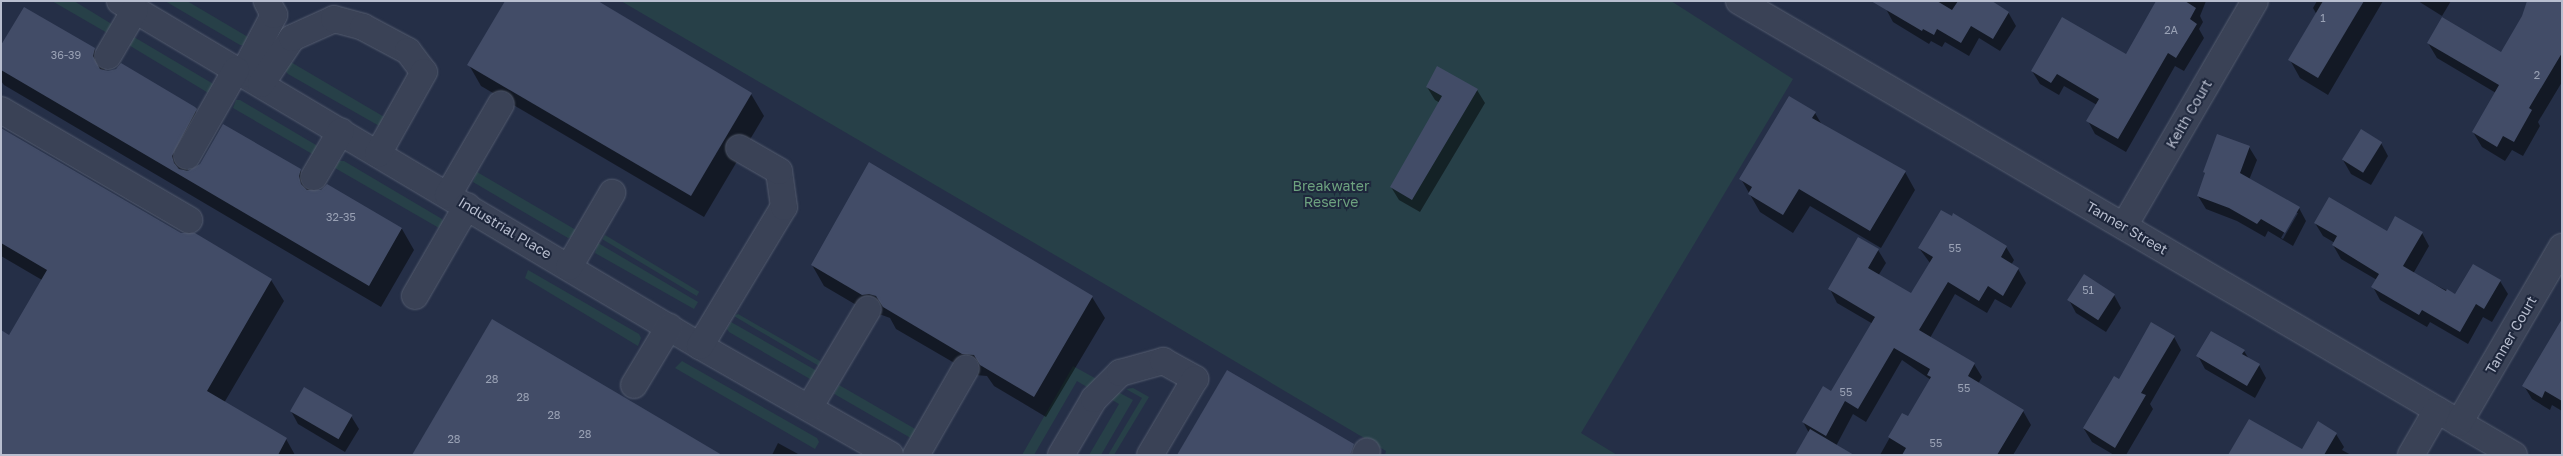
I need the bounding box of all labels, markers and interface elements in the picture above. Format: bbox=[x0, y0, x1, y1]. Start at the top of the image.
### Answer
house number: 1 bbox=[2320, 11, 2326, 25]
house number: 2A bbox=[2164, 23, 2178, 37]
house number: 36-39 bbox=[51, 48, 81, 62]
house number: 2 bbox=[2534, 68, 2540, 82]
street label: Keith Court bbox=[2163, 77, 2215, 151]
park label: Breakwater Reserve bbox=[1293, 178, 1369, 210]
street label: Industrial Place bbox=[455, 194, 555, 262]
street label: Tanner Street bbox=[2083, 198, 2171, 258]
house number: 32-35 bbox=[326, 210, 356, 224]
house number: 55 bbox=[1949, 241, 1961, 255]
house number: 51 bbox=[2082, 283, 2094, 297]
street label: Tanner Court bbox=[2482, 293, 2540, 377]
house number: 28 bbox=[485, 372, 499, 386]
house number: 55 bbox=[1958, 381, 1970, 395]
house number: 55 bbox=[1840, 385, 1852, 399]
house number: 28 bbox=[516, 390, 530, 404]
house number: 28 bbox=[547, 408, 561, 422]
house number: 28 bbox=[578, 427, 592, 441]
house number: 28 bbox=[447, 432, 461, 446]
house number: 55 bbox=[1930, 436, 1942, 450]

